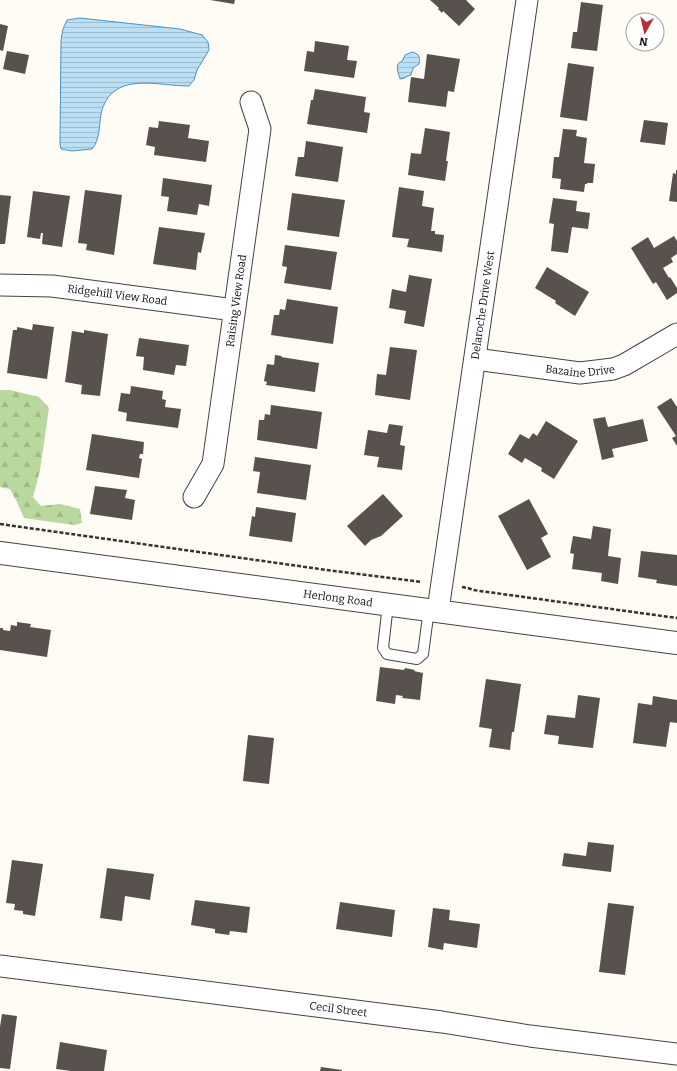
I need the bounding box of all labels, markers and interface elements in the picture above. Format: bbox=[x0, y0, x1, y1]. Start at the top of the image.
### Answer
north arrow bbox=[625, 12, 665, 52]
text: N bbox=[638, 34, 649, 48]
street label: Delaroche Drive West bbox=[469, 250, 497, 360]
street label: Raising View Road bbox=[223, 253, 249, 348]
street label: Ridgehill View Road bbox=[67, 282, 169, 308]
street label: Bazaine Drive bbox=[545, 362, 616, 380]
street label: Herlong Road bbox=[302, 587, 374, 610]
street label: Cecil Street bbox=[309, 999, 368, 1019]

